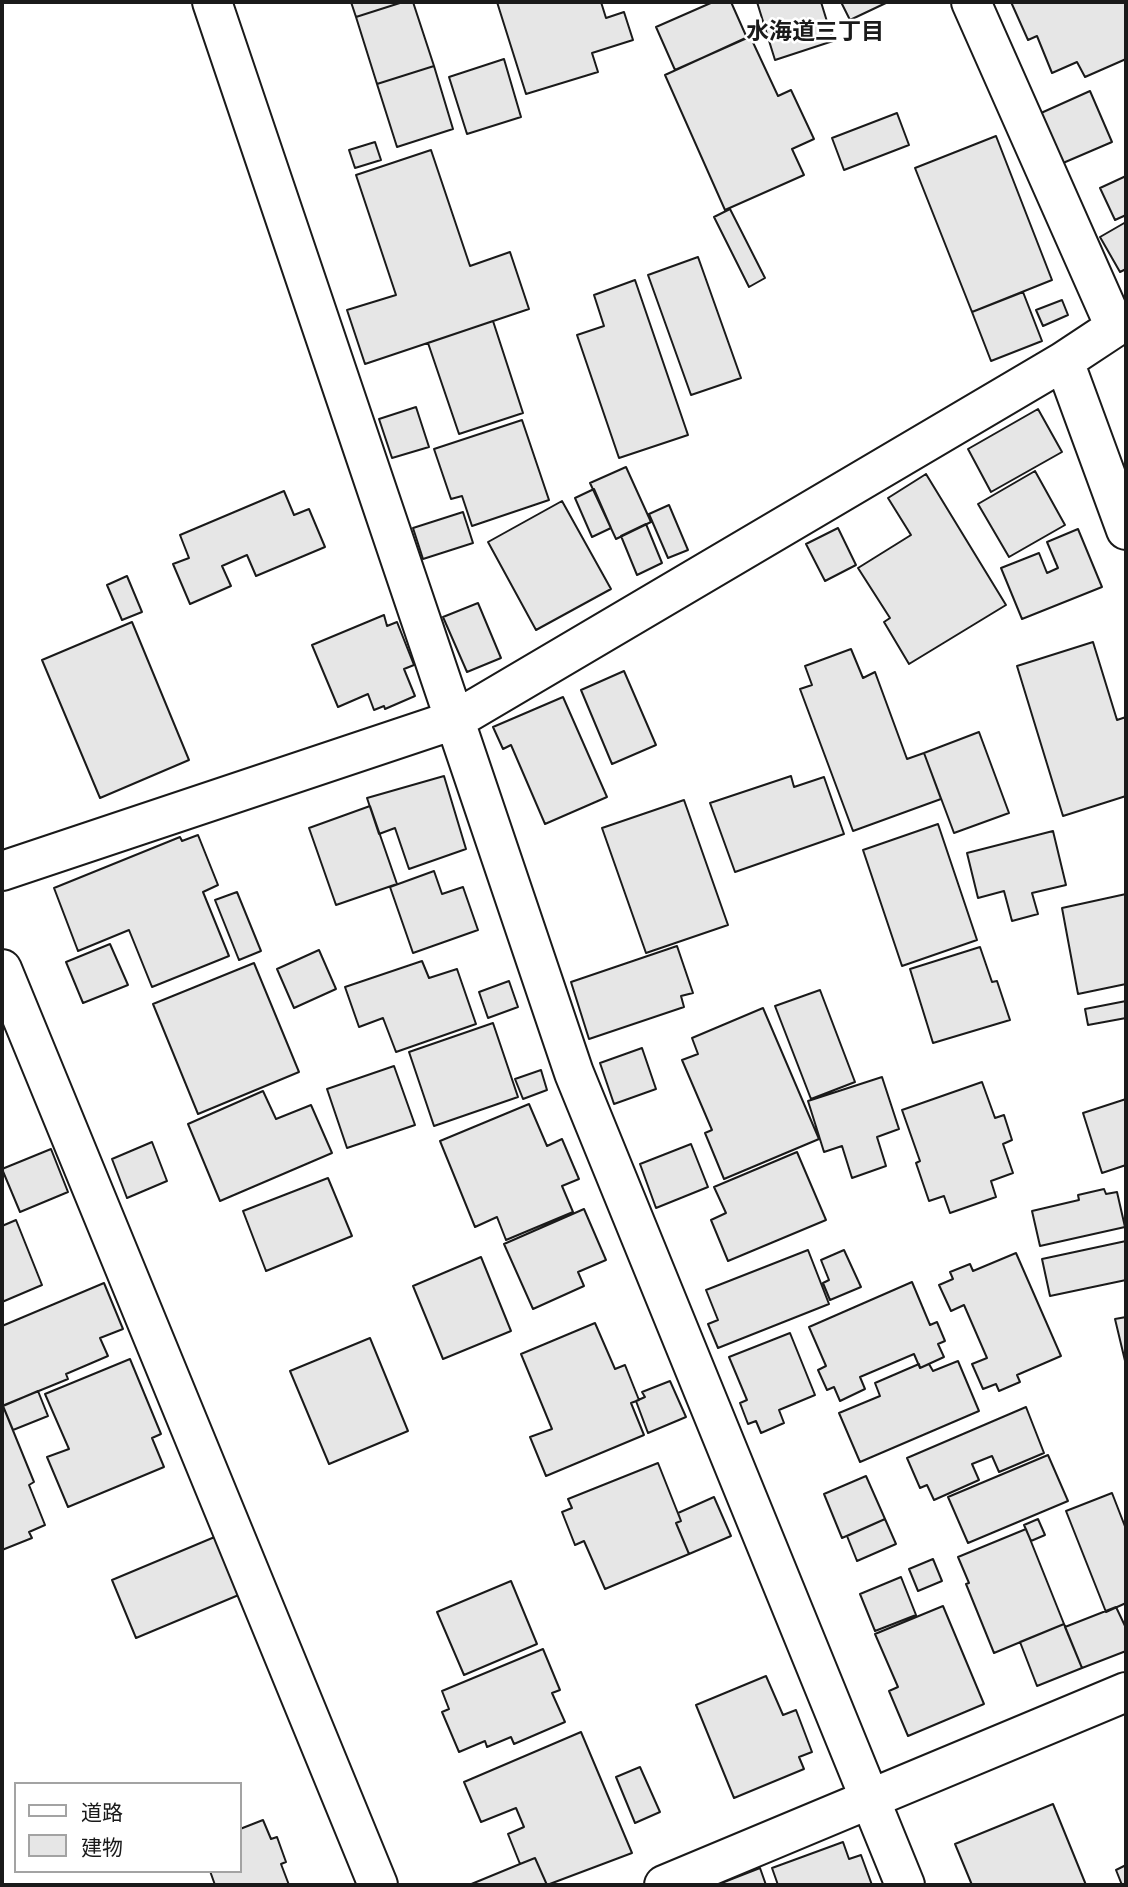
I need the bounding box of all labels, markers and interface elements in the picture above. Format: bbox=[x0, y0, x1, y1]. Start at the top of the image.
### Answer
district label: 水海道三丁目 bbox=[746, 16, 884, 44]
legend bbox=[14, 1782, 242, 1873]
text: 道路 bbox=[81, 1796, 123, 1826]
text: 建物 bbox=[81, 1831, 123, 1861]

